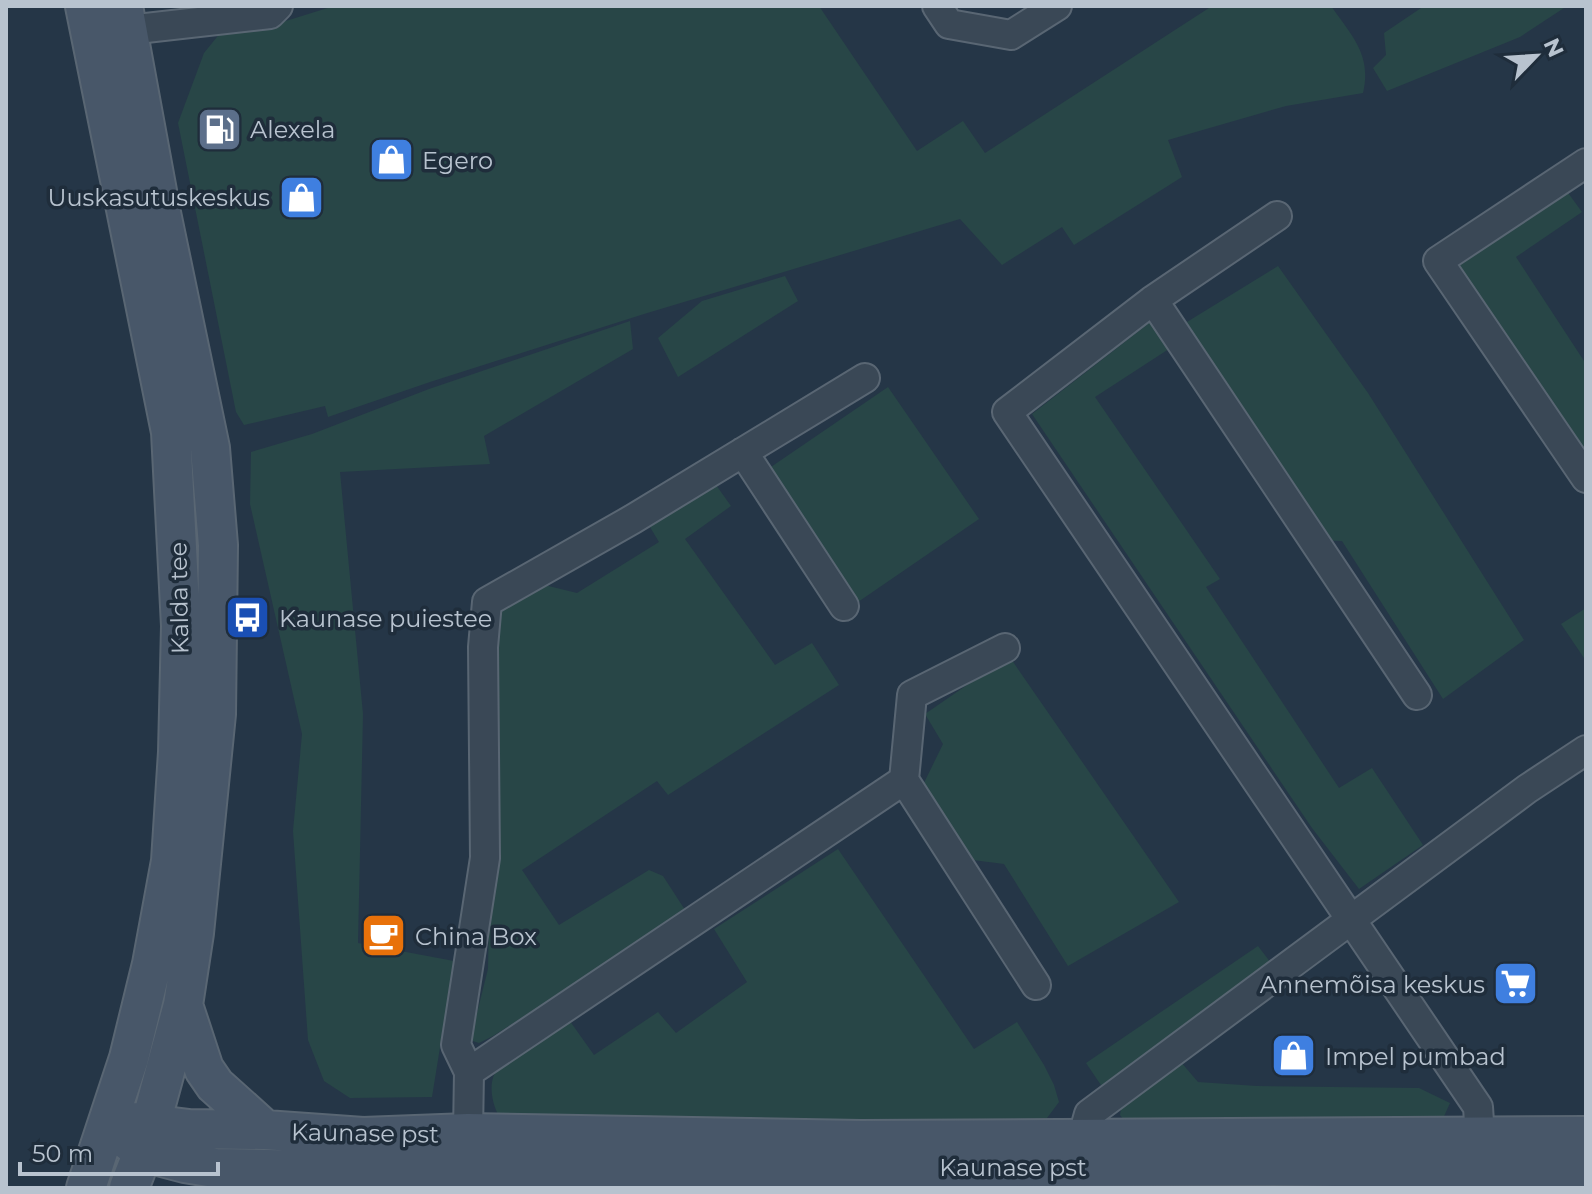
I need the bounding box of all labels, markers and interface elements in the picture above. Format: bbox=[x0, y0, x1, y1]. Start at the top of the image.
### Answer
north arrow bbox=[1496, 16, 1576, 96]
text: N bbox=[1538, 34, 1570, 62]
fuel station icon: Alexela bbox=[195, 105, 243, 153]
place label: Alexela bbox=[250, 115, 335, 144]
shop icon: Egero bbox=[367, 136, 415, 184]
place label: Egero bbox=[422, 146, 493, 175]
shop icon: Uuskasutuskeskus bbox=[277, 173, 325, 221]
place label: Uuskasutuskeskus bbox=[47, 183, 270, 212]
street label: Kalda tee bbox=[164, 542, 194, 654]
bus stop icon: Kaunase puiestee bbox=[224, 594, 272, 642]
place label: Kaunase puiestee bbox=[279, 604, 492, 633]
cafe icon: China Box bbox=[360, 912, 408, 960]
place label: China Box bbox=[415, 922, 537, 951]
supermarket icon: Annemõisa keskus bbox=[1492, 960, 1540, 1008]
place label: Annemõisa keskus bbox=[1260, 970, 1485, 999]
shop icon: Impel pumbad bbox=[1270, 1032, 1318, 1080]
place label: Impel pumbad bbox=[1325, 1042, 1506, 1071]
street label: Kaunase pst bbox=[291, 1117, 439, 1149]
scale bar bbox=[20, 1126, 218, 1176]
text: 50 m bbox=[32, 1139, 93, 1168]
street label: Kaunase pst bbox=[939, 1153, 1087, 1182]

